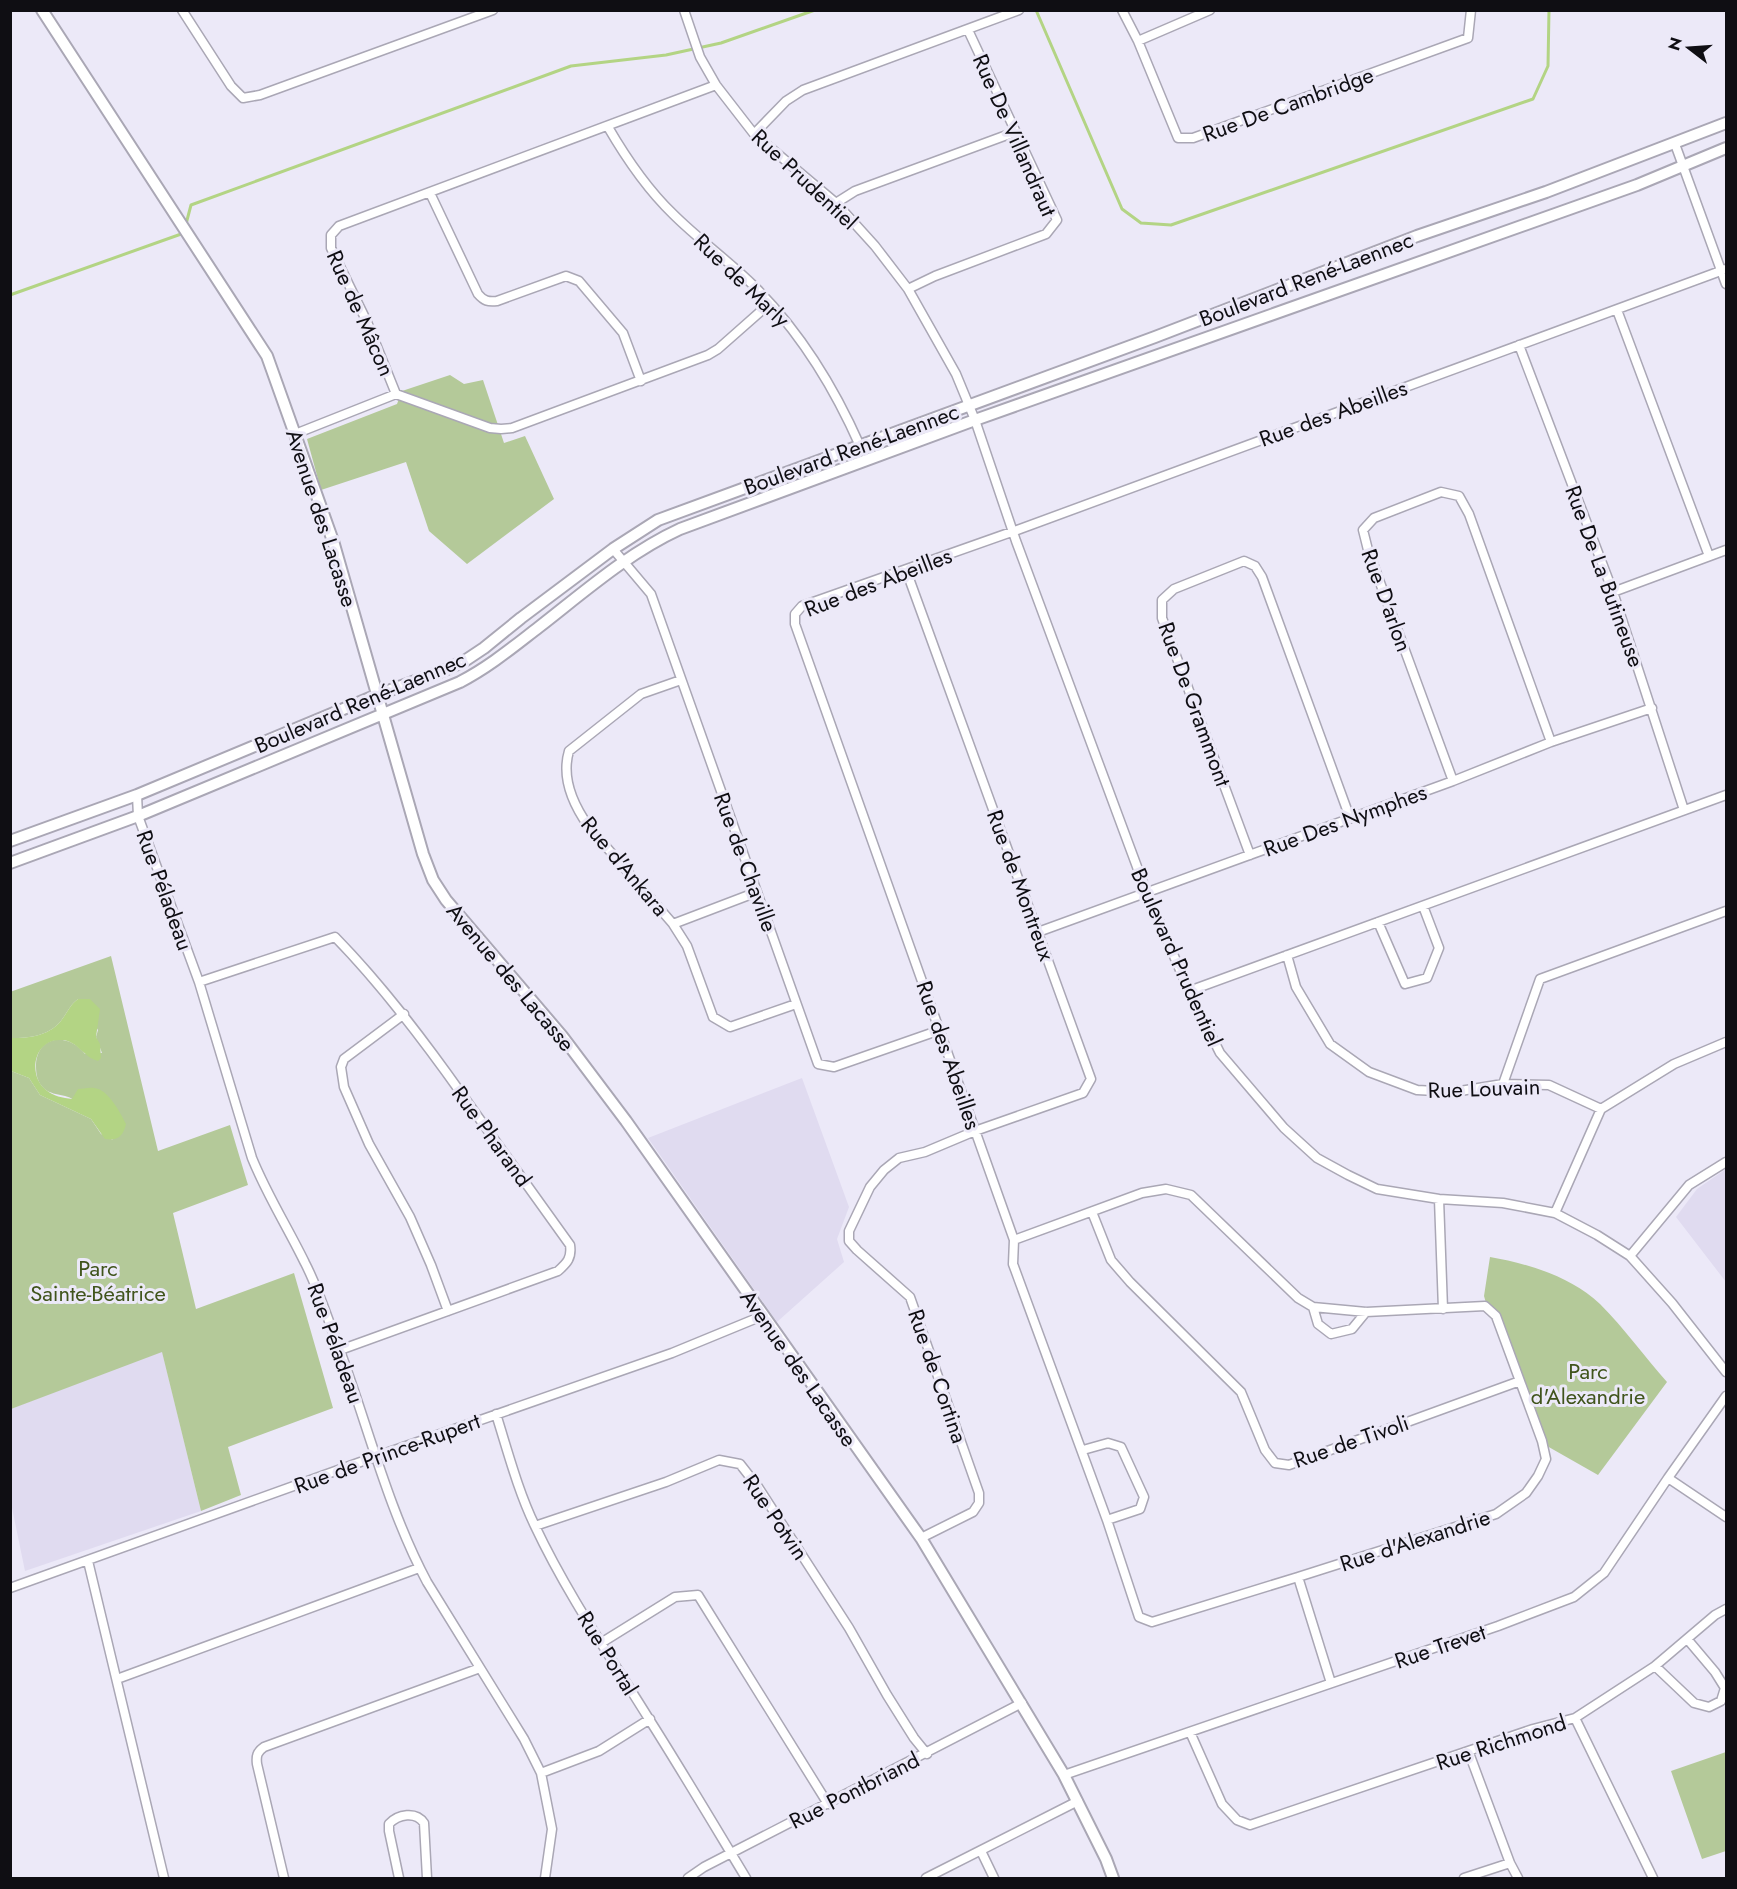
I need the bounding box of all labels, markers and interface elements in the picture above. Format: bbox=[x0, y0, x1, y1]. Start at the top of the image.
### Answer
north arrow bbox=[1659, 18, 1719, 78]
text: N bbox=[1662, 34, 1688, 53]
street label: Rue De Villandraut bbox=[965, 49, 1065, 222]
street label: Rue De Cambridge bbox=[1198, 58, 1378, 150]
street label: Rue Prudentiel bbox=[745, 121, 865, 237]
street label: Boulevard René-Laennec bbox=[1194, 223, 1418, 335]
street label: Rue de Marly bbox=[687, 226, 798, 334]
street label: Rue de Mâcon bbox=[319, 245, 403, 381]
street label: Rue des Abeilles bbox=[1254, 371, 1412, 455]
street label: Boulevard René-Laennec bbox=[739, 395, 963, 503]
street label: Avenue des Lacasse bbox=[278, 425, 366, 611]
street label: Rue De La Butineuse bbox=[1557, 481, 1653, 671]
street label: Rue des Abeilles bbox=[800, 539, 956, 625]
street label: Rue D'arlon bbox=[1354, 544, 1420, 656]
street label: Rue De Grammont bbox=[1150, 617, 1240, 791]
street label: Boulevard René-Laennec bbox=[249, 643, 471, 761]
street label: Rue Des Nymphes bbox=[1259, 776, 1431, 864]
street label: Rue de Chaville bbox=[706, 788, 786, 936]
street label: Rue de Montreux bbox=[979, 805, 1063, 966]
street label: Rue d'Ankara bbox=[574, 809, 676, 923]
street label: Rue Péladeau bbox=[128, 825, 202, 955]
street label: Boulevard Prudentiel bbox=[1123, 863, 1231, 1051]
street label: Avenue des Lacasse bbox=[439, 896, 583, 1058]
street label: Rue des Abeilles bbox=[909, 976, 989, 1134]
street label: Rue Louvain bbox=[1427, 1070, 1541, 1106]
street label: Rue Pharand bbox=[444, 1079, 540, 1193]
park label: Parc Sainte-Béatrice bbox=[30, 1252, 166, 1309]
street label: Rue Péladeau bbox=[299, 1278, 373, 1408]
street label: Avenue des Lacasse bbox=[733, 1283, 865, 1453]
street label: Rue de Cortina bbox=[900, 1305, 976, 1447]
park label: Parc d'Alexandrie bbox=[1531, 1355, 1645, 1412]
street label: Rue de Prince-Rupert bbox=[290, 1404, 485, 1502]
street label: Rue de Tivoli bbox=[1289, 1406, 1413, 1476]
street label: Rue Potvin bbox=[735, 1468, 817, 1566]
street label: Rue d'Alexandrie bbox=[1336, 1501, 1494, 1579]
street label: Rue Portal bbox=[570, 1605, 646, 1701]
street label: Rue Trevet bbox=[1390, 1615, 1491, 1677]
street label: Rue Richmond bbox=[1432, 1706, 1570, 1778]
street label: Rue Pontbriand bbox=[783, 1743, 925, 1837]

